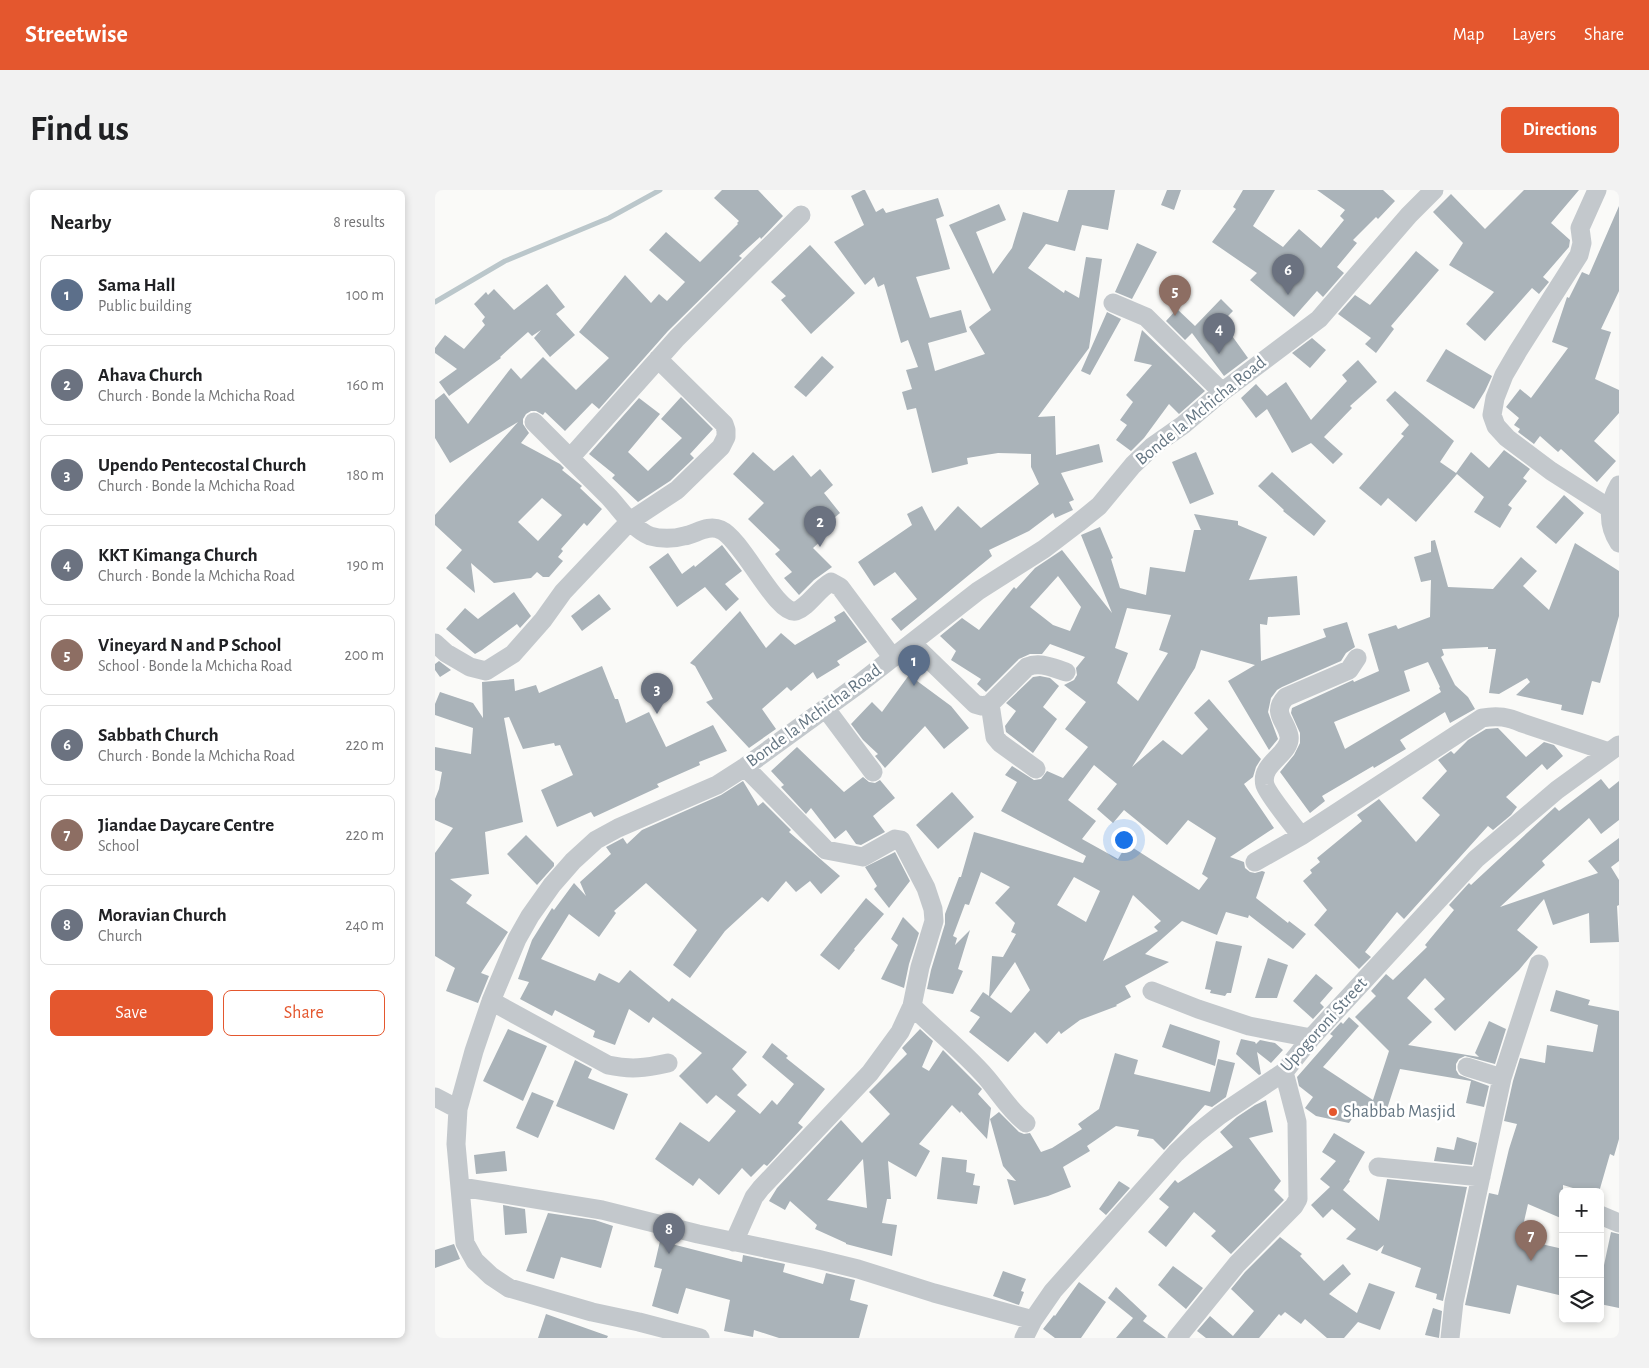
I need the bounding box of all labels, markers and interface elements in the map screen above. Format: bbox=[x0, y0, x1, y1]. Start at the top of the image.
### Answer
text: Streetwise bbox=[25, 23, 128, 47]
text: Map bbox=[1453, 26, 1484, 44]
text: Layers bbox=[1512, 26, 1556, 44]
text: Share bbox=[1584, 26, 1624, 44]
button: Directions bbox=[1501, 107, 1619, 153]
text: Find us bbox=[30, 112, 129, 147]
text: Nearby bbox=[50, 212, 111, 233]
text: 8 results bbox=[333, 214, 385, 230]
pin: 6 bbox=[1272, 254, 1304, 295]
pin: 5 bbox=[1159, 275, 1191, 316]
text: Sama Hall bbox=[98, 276, 176, 295]
text: 1 bbox=[64, 287, 70, 303]
text: 100 m bbox=[346, 287, 384, 303]
text: Public building bbox=[98, 298, 192, 314]
pin: 4 bbox=[1203, 313, 1235, 354]
street label: Bonde la Mchicha Road bbox=[1133, 353, 1269, 469]
text: Ahava Church bbox=[98, 366, 203, 385]
text: 2 bbox=[63, 377, 71, 393]
text: 160 m bbox=[347, 377, 384, 393]
text: Church · Bonde la Mchicha Road bbox=[98, 388, 295, 404]
text: Upendo Pentecostal Church bbox=[98, 456, 306, 475]
text: 3 bbox=[64, 467, 70, 483]
text: 180 m bbox=[347, 467, 384, 483]
text: Church · Bonde la Mchicha Road bbox=[98, 478, 295, 494]
pin: 2 bbox=[804, 506, 836, 547]
text: KKT Kimanga Church bbox=[98, 546, 258, 565]
text: 4 bbox=[63, 557, 71, 573]
text: 190 m bbox=[347, 557, 384, 573]
text: Church · Bonde la Mchicha Road bbox=[98, 568, 295, 584]
text: Vineyard N and P School bbox=[98, 636, 282, 655]
pin: 1 bbox=[898, 645, 930, 686]
text: 5 bbox=[64, 647, 70, 663]
text: 200 m bbox=[344, 647, 384, 663]
text: School · Bonde la Mchicha Road bbox=[98, 658, 292, 674]
street label: Bonde la Mchicha Road bbox=[743, 661, 885, 771]
pin: 3 bbox=[641, 673, 673, 714]
text: Sabbath Church bbox=[98, 726, 219, 745]
text: 6 bbox=[63, 737, 71, 753]
text: 220 m bbox=[346, 737, 384, 753]
text: Church · Bonde la Mchicha Road bbox=[98, 748, 295, 764]
text: Jiandae Daycare Centre bbox=[98, 816, 274, 835]
text: 7 bbox=[64, 827, 70, 843]
text: 220 m bbox=[346, 827, 384, 843]
your location bbox=[1111, 827, 1137, 853]
text: School bbox=[98, 838, 139, 854]
text: Moravian Church bbox=[98, 906, 227, 925]
text: 8 bbox=[63, 917, 71, 933]
text: 240 m bbox=[345, 917, 384, 933]
text: Church bbox=[98, 928, 142, 944]
street label: Upogoroni Street bbox=[1277, 974, 1371, 1076]
button: Save bbox=[50, 990, 213, 1036]
button: Share bbox=[223, 990, 385, 1036]
place label: Shabbab Masjid bbox=[1343, 1103, 1455, 1121]
marker: Shabbab Masjid bbox=[1327, 1106, 1339, 1118]
map controls bbox=[1559, 1188, 1604, 1323]
button: + bbox=[1559, 1188, 1604, 1233]
pin: 8 bbox=[653, 1213, 685, 1254]
pin: 7 bbox=[1515, 1220, 1547, 1261]
button: − bbox=[1559, 1233, 1604, 1278]
button: layers bbox=[1559, 1278, 1604, 1323]

